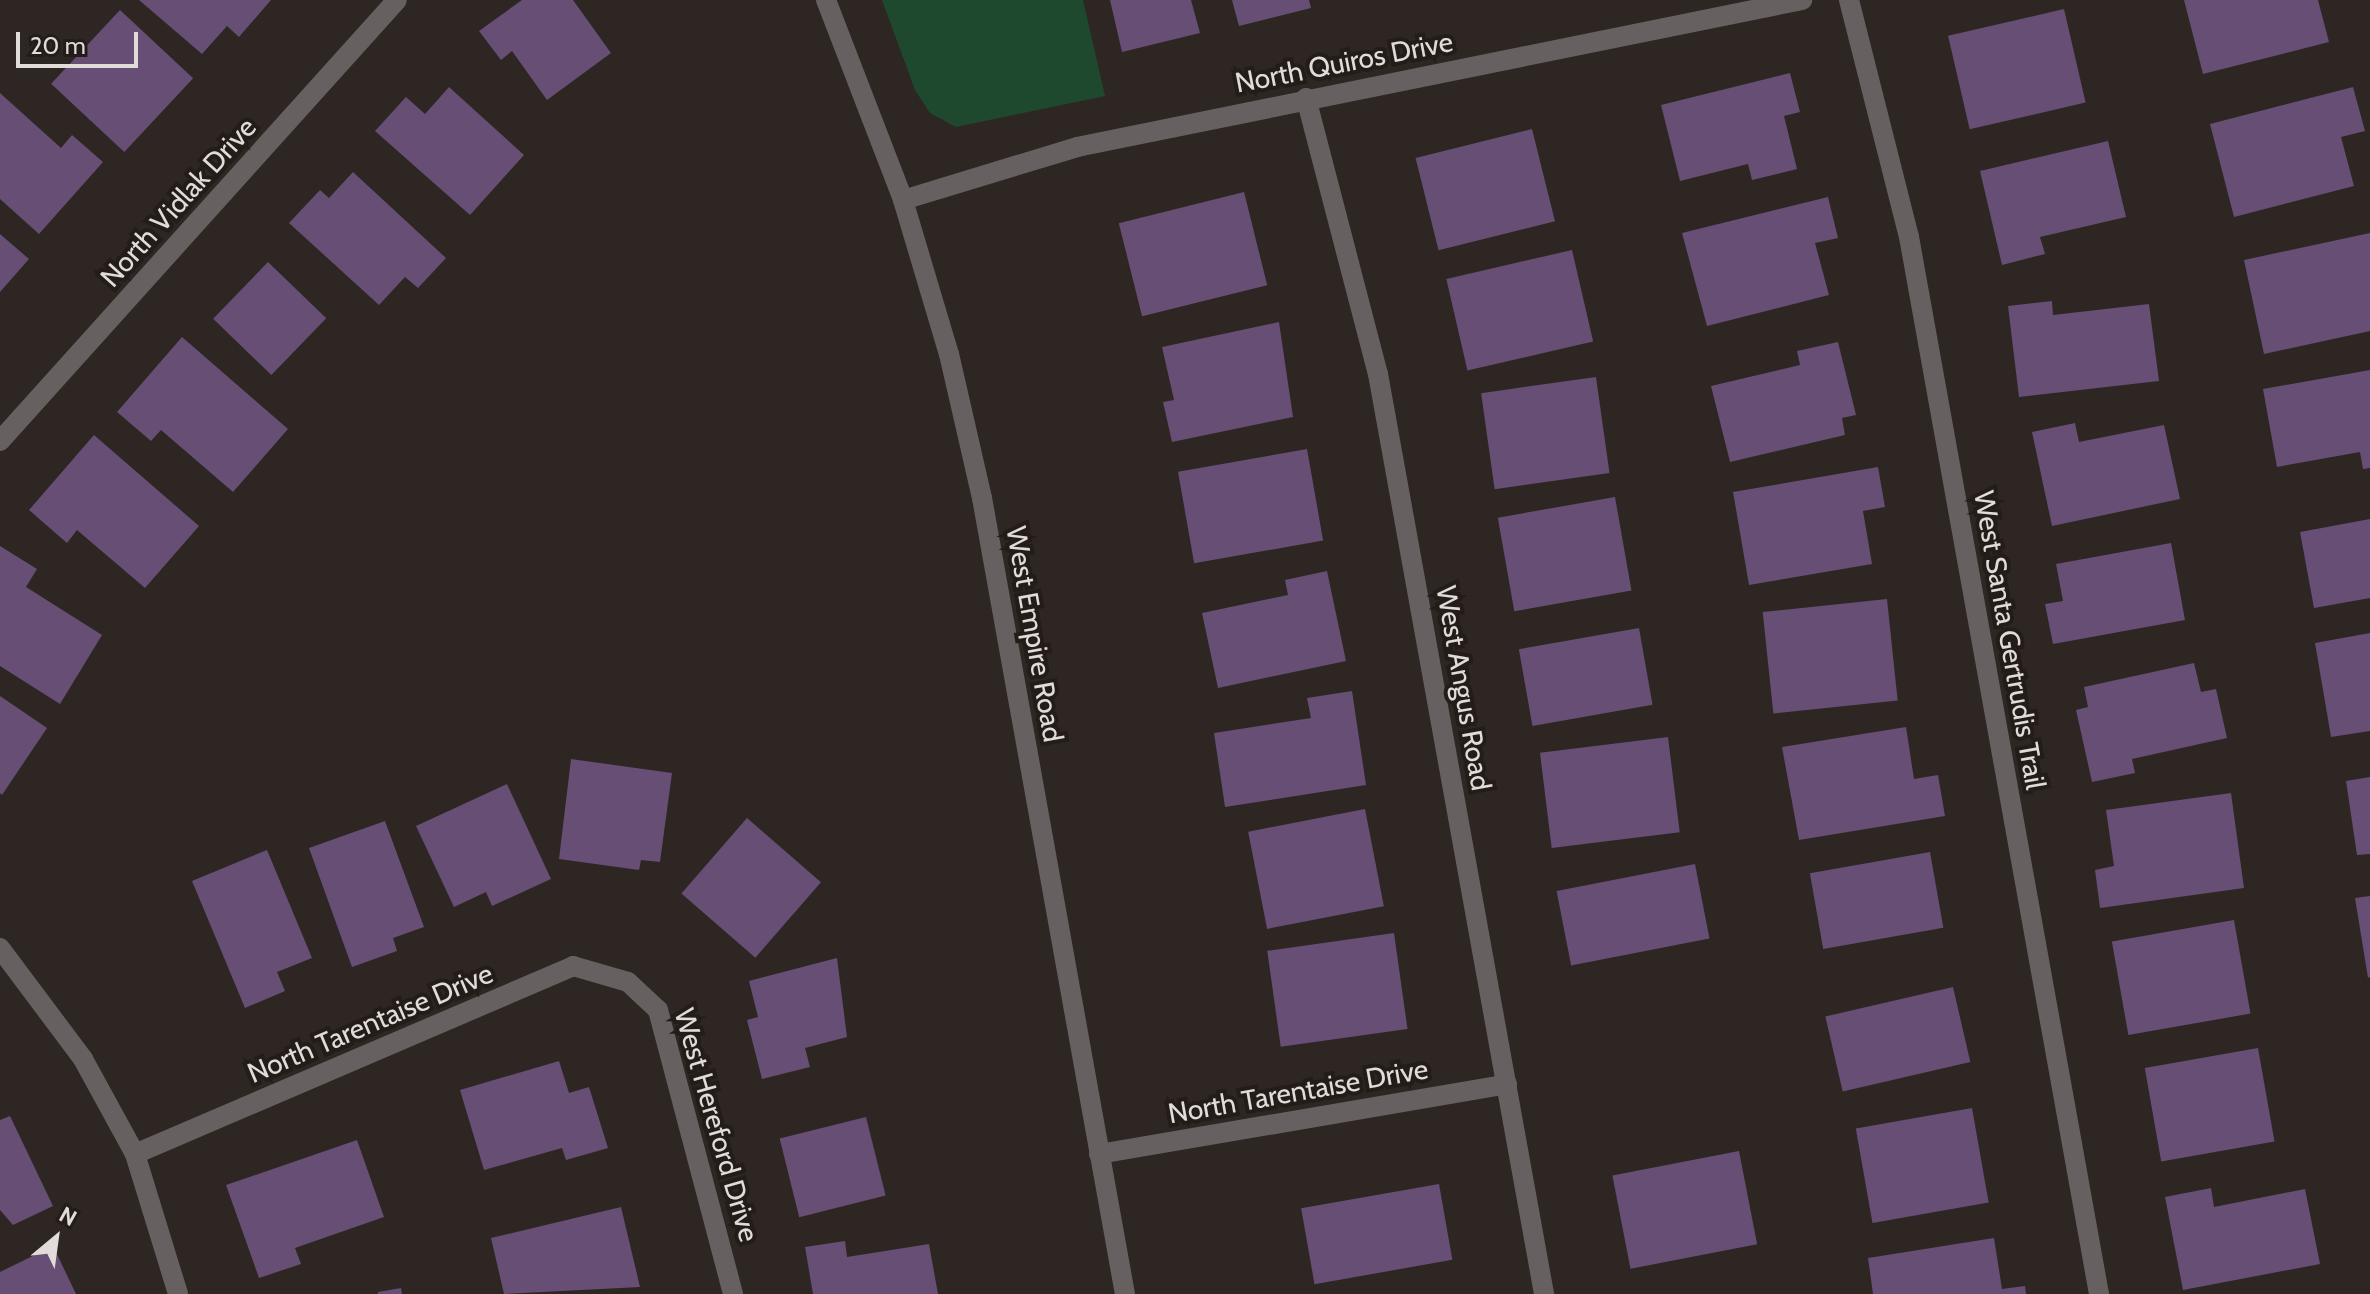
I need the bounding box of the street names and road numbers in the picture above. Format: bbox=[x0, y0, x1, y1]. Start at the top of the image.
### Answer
street label: North Quiros Drive bbox=[1232, 24, 1456, 100]
street label: North Vidlak Drive bbox=[93, 111, 263, 293]
street label: West Santa Gertrudis Trail bbox=[1967, 488, 2053, 792]
street label: West Empire Road bbox=[1000, 524, 1070, 744]
street label: West Angus Road bbox=[1429, 583, 1499, 793]
street label: North Tarentaise Drive bbox=[242, 956, 498, 1090]
street label: West Hereford Drive bbox=[668, 1004, 766, 1246]
street label: North Tarentaise Drive bbox=[1165, 1052, 1431, 1130]

